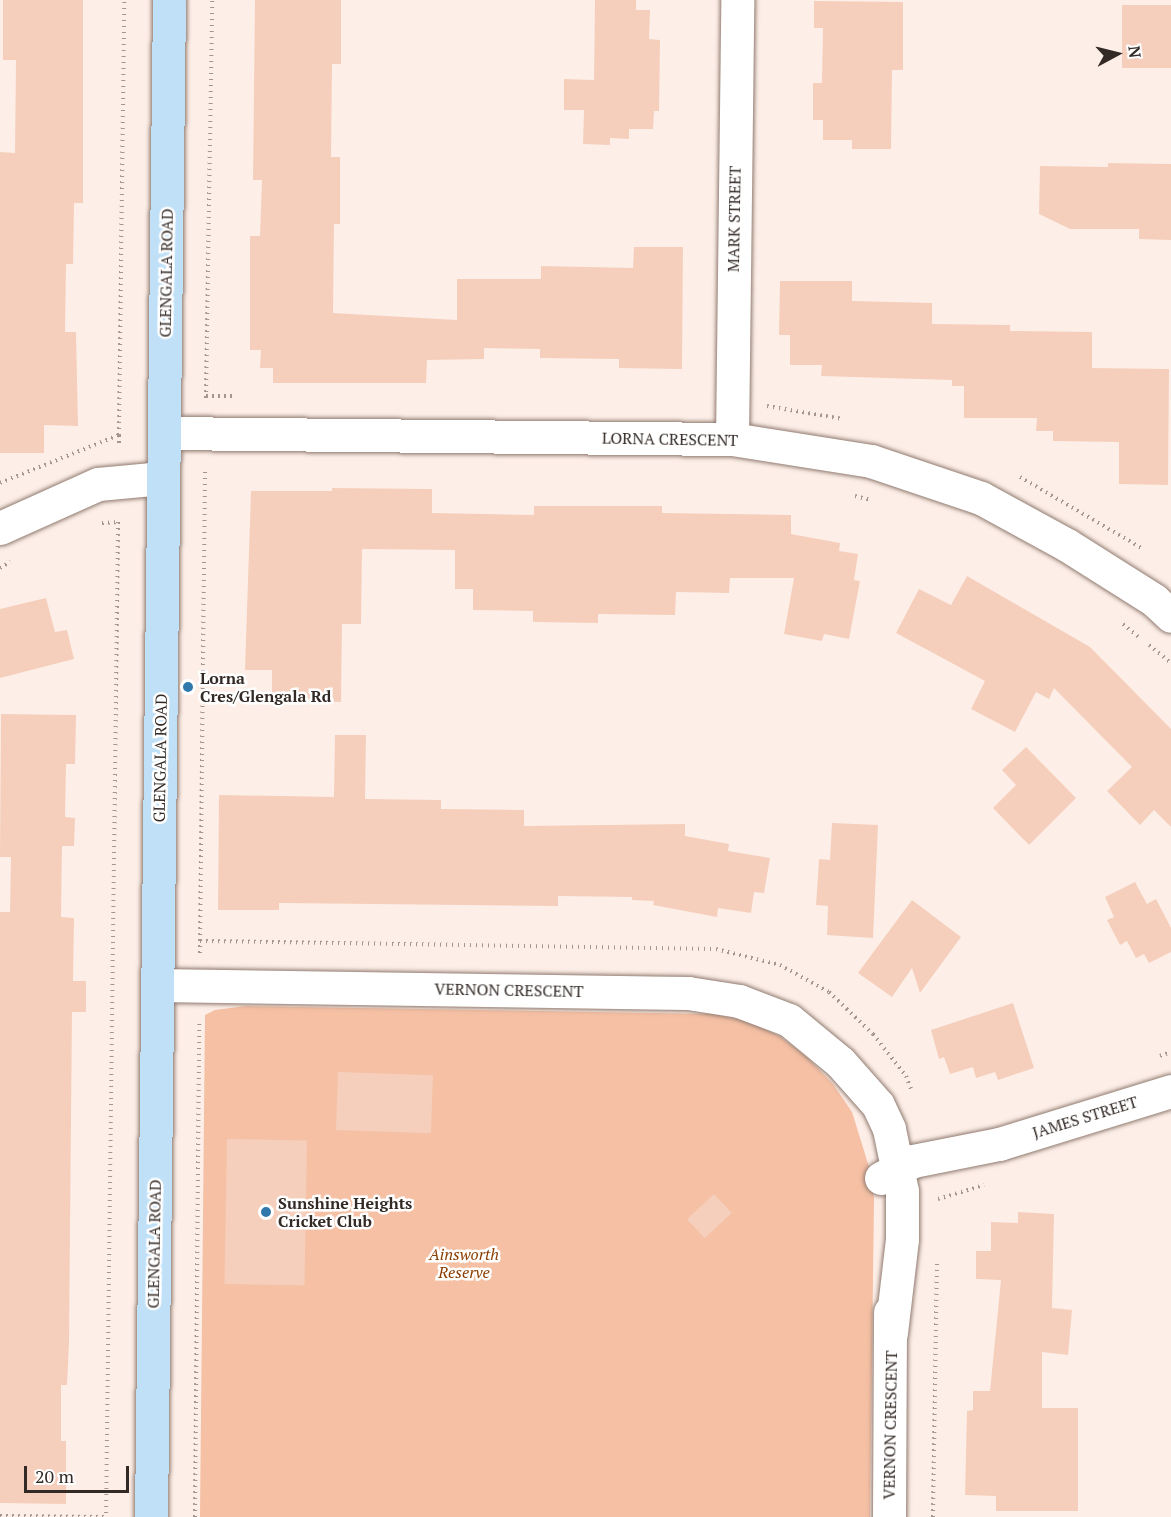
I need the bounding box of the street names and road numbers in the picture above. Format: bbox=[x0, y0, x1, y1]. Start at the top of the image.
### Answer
street label: MARK STREET bbox=[723, 166, 745, 272]
street label: GLENGALA ROAD bbox=[155, 208, 177, 338]
street label: LORNA CRESCENT bbox=[602, 428, 738, 450]
street label: GLENGALA ROAD bbox=[149, 693, 171, 823]
street label: VERNON CRESCENT bbox=[434, 979, 584, 1001]
street label: JAMES STREET bbox=[1030, 1092, 1140, 1142]
street label: GLENGALA ROAD bbox=[143, 1179, 165, 1309]
street label: VERNON CRESCENT bbox=[879, 1350, 901, 1500]

